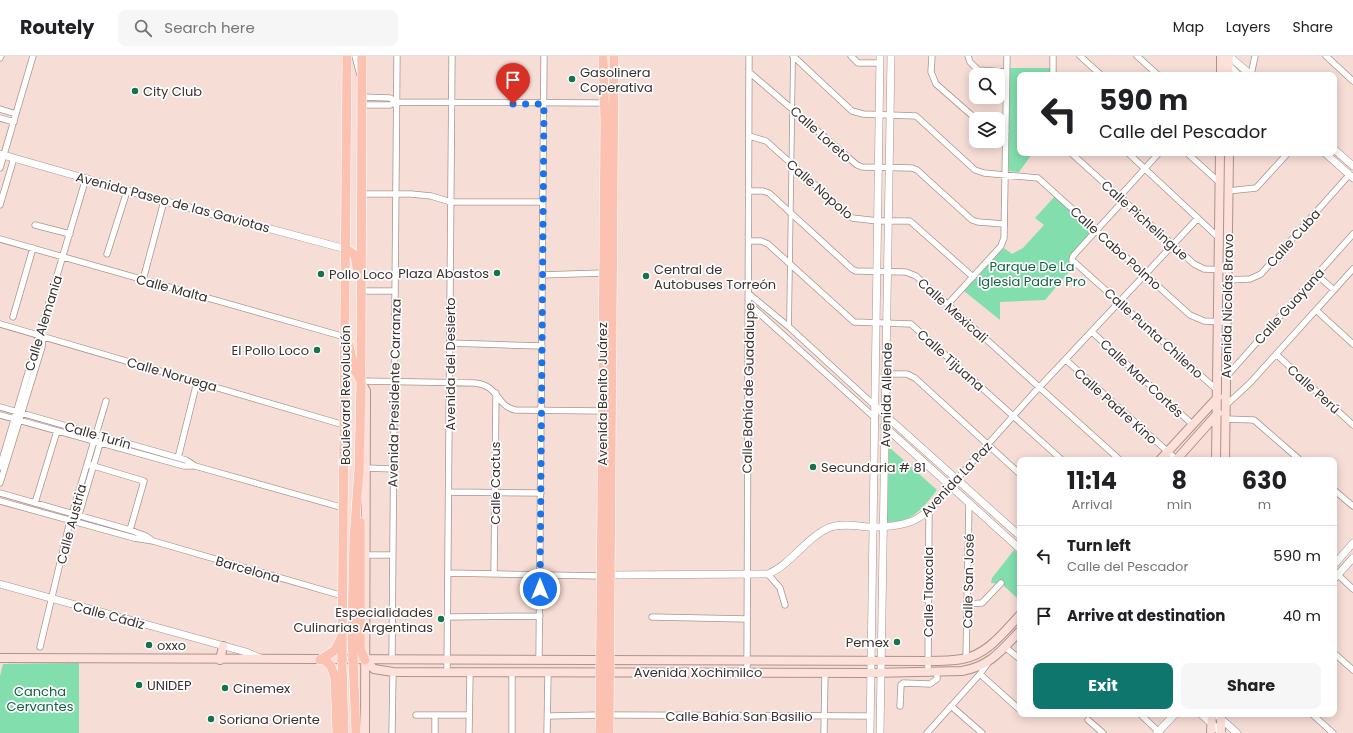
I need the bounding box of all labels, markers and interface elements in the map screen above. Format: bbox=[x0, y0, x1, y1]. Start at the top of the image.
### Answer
search box bbox=[118, 10, 398, 46]
text: Routely bbox=[20, 14, 94, 41]
icon: search bbox=[132, 17, 154, 39]
text: Search here bbox=[164, 17, 255, 38]
text: Map bbox=[1173, 17, 1204, 37]
text: Layers bbox=[1226, 17, 1270, 37]
text: Share bbox=[1292, 17, 1333, 37]
pin bbox=[496, 63, 530, 104]
place label: Gasolinera Coperativa bbox=[580, 63, 653, 97]
map controls bbox=[969, 68, 1005, 148]
button: search bbox=[969, 68, 1005, 104]
icon: arrive bbox=[502, 69, 524, 91]
marker: Gasolinera Coperativa bbox=[567, 74, 577, 84]
text: 590 m bbox=[1099, 81, 1188, 120]
place label: City Club bbox=[143, 82, 202, 101]
marker: City Club bbox=[130, 86, 140, 96]
icon: left bbox=[1033, 88, 1085, 140]
street label: Calle Loreto bbox=[786, 102, 856, 167]
button: layers bbox=[969, 112, 1005, 148]
text: Calle del Pescador bbox=[1099, 119, 1267, 144]
street label: Calle Nopolo bbox=[782, 155, 857, 224]
street label: Avenida Paseo de las Gaviotas bbox=[74, 167, 272, 238]
street label: Calle Pichelingue bbox=[1097, 176, 1193, 265]
street label: Calle Cabo Polmo bbox=[1066, 202, 1165, 295]
street label: Calle Cuba bbox=[1262, 205, 1325, 272]
street label: Avenida Nicolás Bravo bbox=[1217, 234, 1238, 379]
park label: Parque De La Iglesia Padre Pro bbox=[978, 257, 1086, 291]
place label: Central de Autobuses Torreón bbox=[654, 260, 776, 294]
place label: Plaza Abastos bbox=[398, 264, 489, 283]
street label: Calle Guayana bbox=[1250, 264, 1329, 349]
place label: Pollo Loco bbox=[329, 265, 393, 284]
marker: Plaza Abastos bbox=[492, 268, 502, 278]
marker: Pollo Loco bbox=[316, 269, 326, 279]
street label: Calle Malta bbox=[134, 270, 210, 307]
marker: Central de Autobuses Torreón bbox=[641, 271, 651, 281]
street label: Calle Alemania bbox=[20, 273, 67, 373]
street label: Calle Mexicali bbox=[913, 274, 992, 347]
street label: Calle Punta Chileno bbox=[1100, 284, 1207, 383]
street label: Avenida del Desierto bbox=[441, 297, 460, 431]
street label: Avenida Presidente Carranza bbox=[383, 298, 406, 488]
street label: Calle Bahía de Guadalupe bbox=[738, 302, 759, 474]
street label: Avenida Benito Juárez bbox=[593, 322, 612, 466]
street label: Boulevard Revolución bbox=[336, 325, 355, 465]
street label: Calle Tijuana bbox=[913, 325, 988, 396]
street label: Calle Mar Cortés bbox=[1096, 335, 1188, 422]
place label: El Pollo Loco bbox=[231, 341, 309, 360]
street label: Avenida Allende bbox=[876, 342, 897, 448]
marker: El Pollo Loco bbox=[312, 345, 322, 355]
street label: Calle Noruega bbox=[125, 353, 219, 396]
street label: Calle Perú bbox=[1283, 360, 1344, 418]
street label: Calle Padre Kino bbox=[1070, 364, 1161, 449]
street label: Calle Turín bbox=[62, 417, 133, 454]
street label: Avenida La Paz bbox=[916, 437, 996, 521]
street label: Calle Cactus bbox=[486, 441, 505, 525]
place label: Secundaria # 81 bbox=[821, 458, 926, 477]
marker: Secundaria # 81 bbox=[808, 462, 818, 472]
text: 11:14 bbox=[1067, 464, 1117, 497]
text: 8 bbox=[1172, 464, 1187, 497]
text: 630 bbox=[1242, 464, 1287, 497]
street label: Calle Austria bbox=[52, 482, 91, 566]
text: Arrival bbox=[1071, 495, 1112, 514]
text: min bbox=[1167, 495, 1192, 514]
text: m bbox=[1258, 495, 1271, 514]
street label: Calle San José bbox=[958, 533, 979, 629]
text: Turn left bbox=[1067, 535, 1131, 556]
icon: left bbox=[1033, 545, 1055, 567]
text: 590 m bbox=[1273, 545, 1321, 566]
street label: Calle Tlaxcala bbox=[919, 547, 938, 637]
street label: Barcelona bbox=[213, 551, 282, 588]
text: Calle del Pescador bbox=[1067, 557, 1188, 576]
position arrow bbox=[519, 568, 561, 610]
street label: Calle Cádiz bbox=[71, 597, 147, 634]
place label: Especialidades Culinarias Argentinas bbox=[293, 603, 433, 637]
icon: arrive bbox=[1033, 605, 1055, 627]
text: Arrive at destination bbox=[1067, 605, 1225, 626]
text: 40 m bbox=[1283, 605, 1321, 626]
marker: Especialidades Culinarias Argentinas bbox=[436, 614, 446, 624]
place label: Pemex bbox=[846, 633, 890, 652]
place label: oxxo bbox=[157, 636, 186, 655]
marker: Pemex bbox=[892, 637, 902, 647]
marker: oxxo bbox=[144, 640, 154, 650]
street label: Avenida Xochimilco bbox=[634, 663, 762, 682]
button: Exit bbox=[1033, 663, 1173, 709]
button: Share bbox=[1181, 663, 1321, 709]
place label: UNIDEP bbox=[147, 676, 192, 695]
place label: Cinemex bbox=[233, 679, 291, 698]
marker: UNIDEP bbox=[134, 680, 144, 690]
park label: Cancha Cervantes bbox=[7, 682, 74, 716]
marker: Cinemex bbox=[220, 683, 230, 693]
street label: Calle Bahía San Basilio bbox=[666, 707, 812, 726]
place label: Soriana Oriente bbox=[219, 710, 320, 729]
marker: Soriana Oriente bbox=[206, 714, 216, 724]

